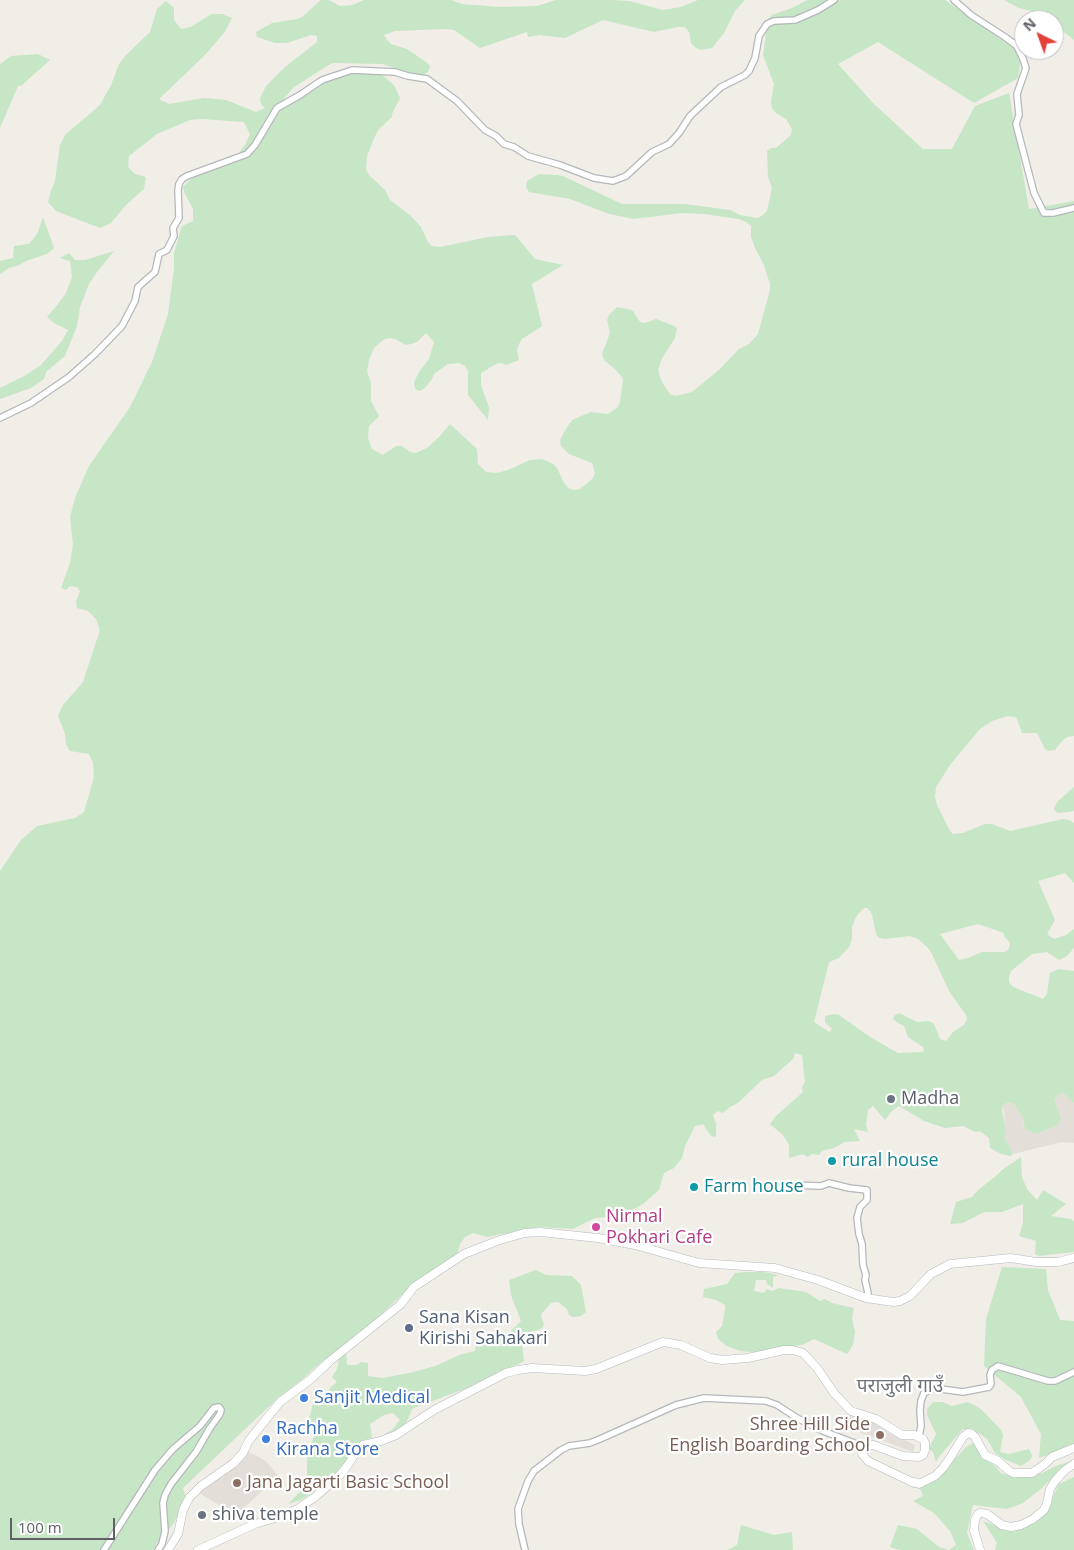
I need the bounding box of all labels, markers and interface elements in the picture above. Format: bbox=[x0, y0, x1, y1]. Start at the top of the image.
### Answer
north arrow bbox=[1014, 10, 1064, 60]
text: N bbox=[1019, 13, 1040, 35]
place label: Madha bbox=[901, 1088, 959, 1110]
marker: Madha bbox=[885, 1093, 897, 1105]
place label: rural house bbox=[842, 1150, 939, 1172]
marker: rural house bbox=[826, 1155, 838, 1167]
place label: Farm house bbox=[704, 1176, 804, 1198]
marker: Farm house bbox=[688, 1181, 700, 1193]
place label: Nirmal Pokhari Cafe bbox=[606, 1206, 712, 1248]
marker: Nirmal Pokhari Cafe bbox=[590, 1221, 602, 1233]
place label: Sana Kisan Kirishi Sahakari bbox=[419, 1307, 548, 1350]
marker: Sana Kisan Kirishi Sahakari bbox=[403, 1322, 415, 1334]
district label: पराजुली गाउँ bbox=[857, 1376, 943, 1398]
place label: Sanjit Medical bbox=[314, 1387, 430, 1409]
marker: Sanjit Medical bbox=[298, 1392, 310, 1404]
place label: Shree Hill Side English Boarding School bbox=[669, 1414, 870, 1456]
place label: Rachha Kirana Store bbox=[276, 1418, 379, 1460]
marker: Shree Hill Side English Boarding School bbox=[874, 1429, 886, 1441]
marker: Rachha Kirana Store bbox=[260, 1433, 272, 1445]
place label: Jana Jagarti Basic School bbox=[247, 1472, 449, 1494]
marker: Jana Jagarti Basic School bbox=[231, 1477, 243, 1489]
place label: shiva temple bbox=[212, 1504, 319, 1526]
scale bar bbox=[12, 1508, 118, 1540]
marker: shiva temple bbox=[196, 1509, 208, 1521]
text: 100 m bbox=[18, 1517, 62, 1537]

